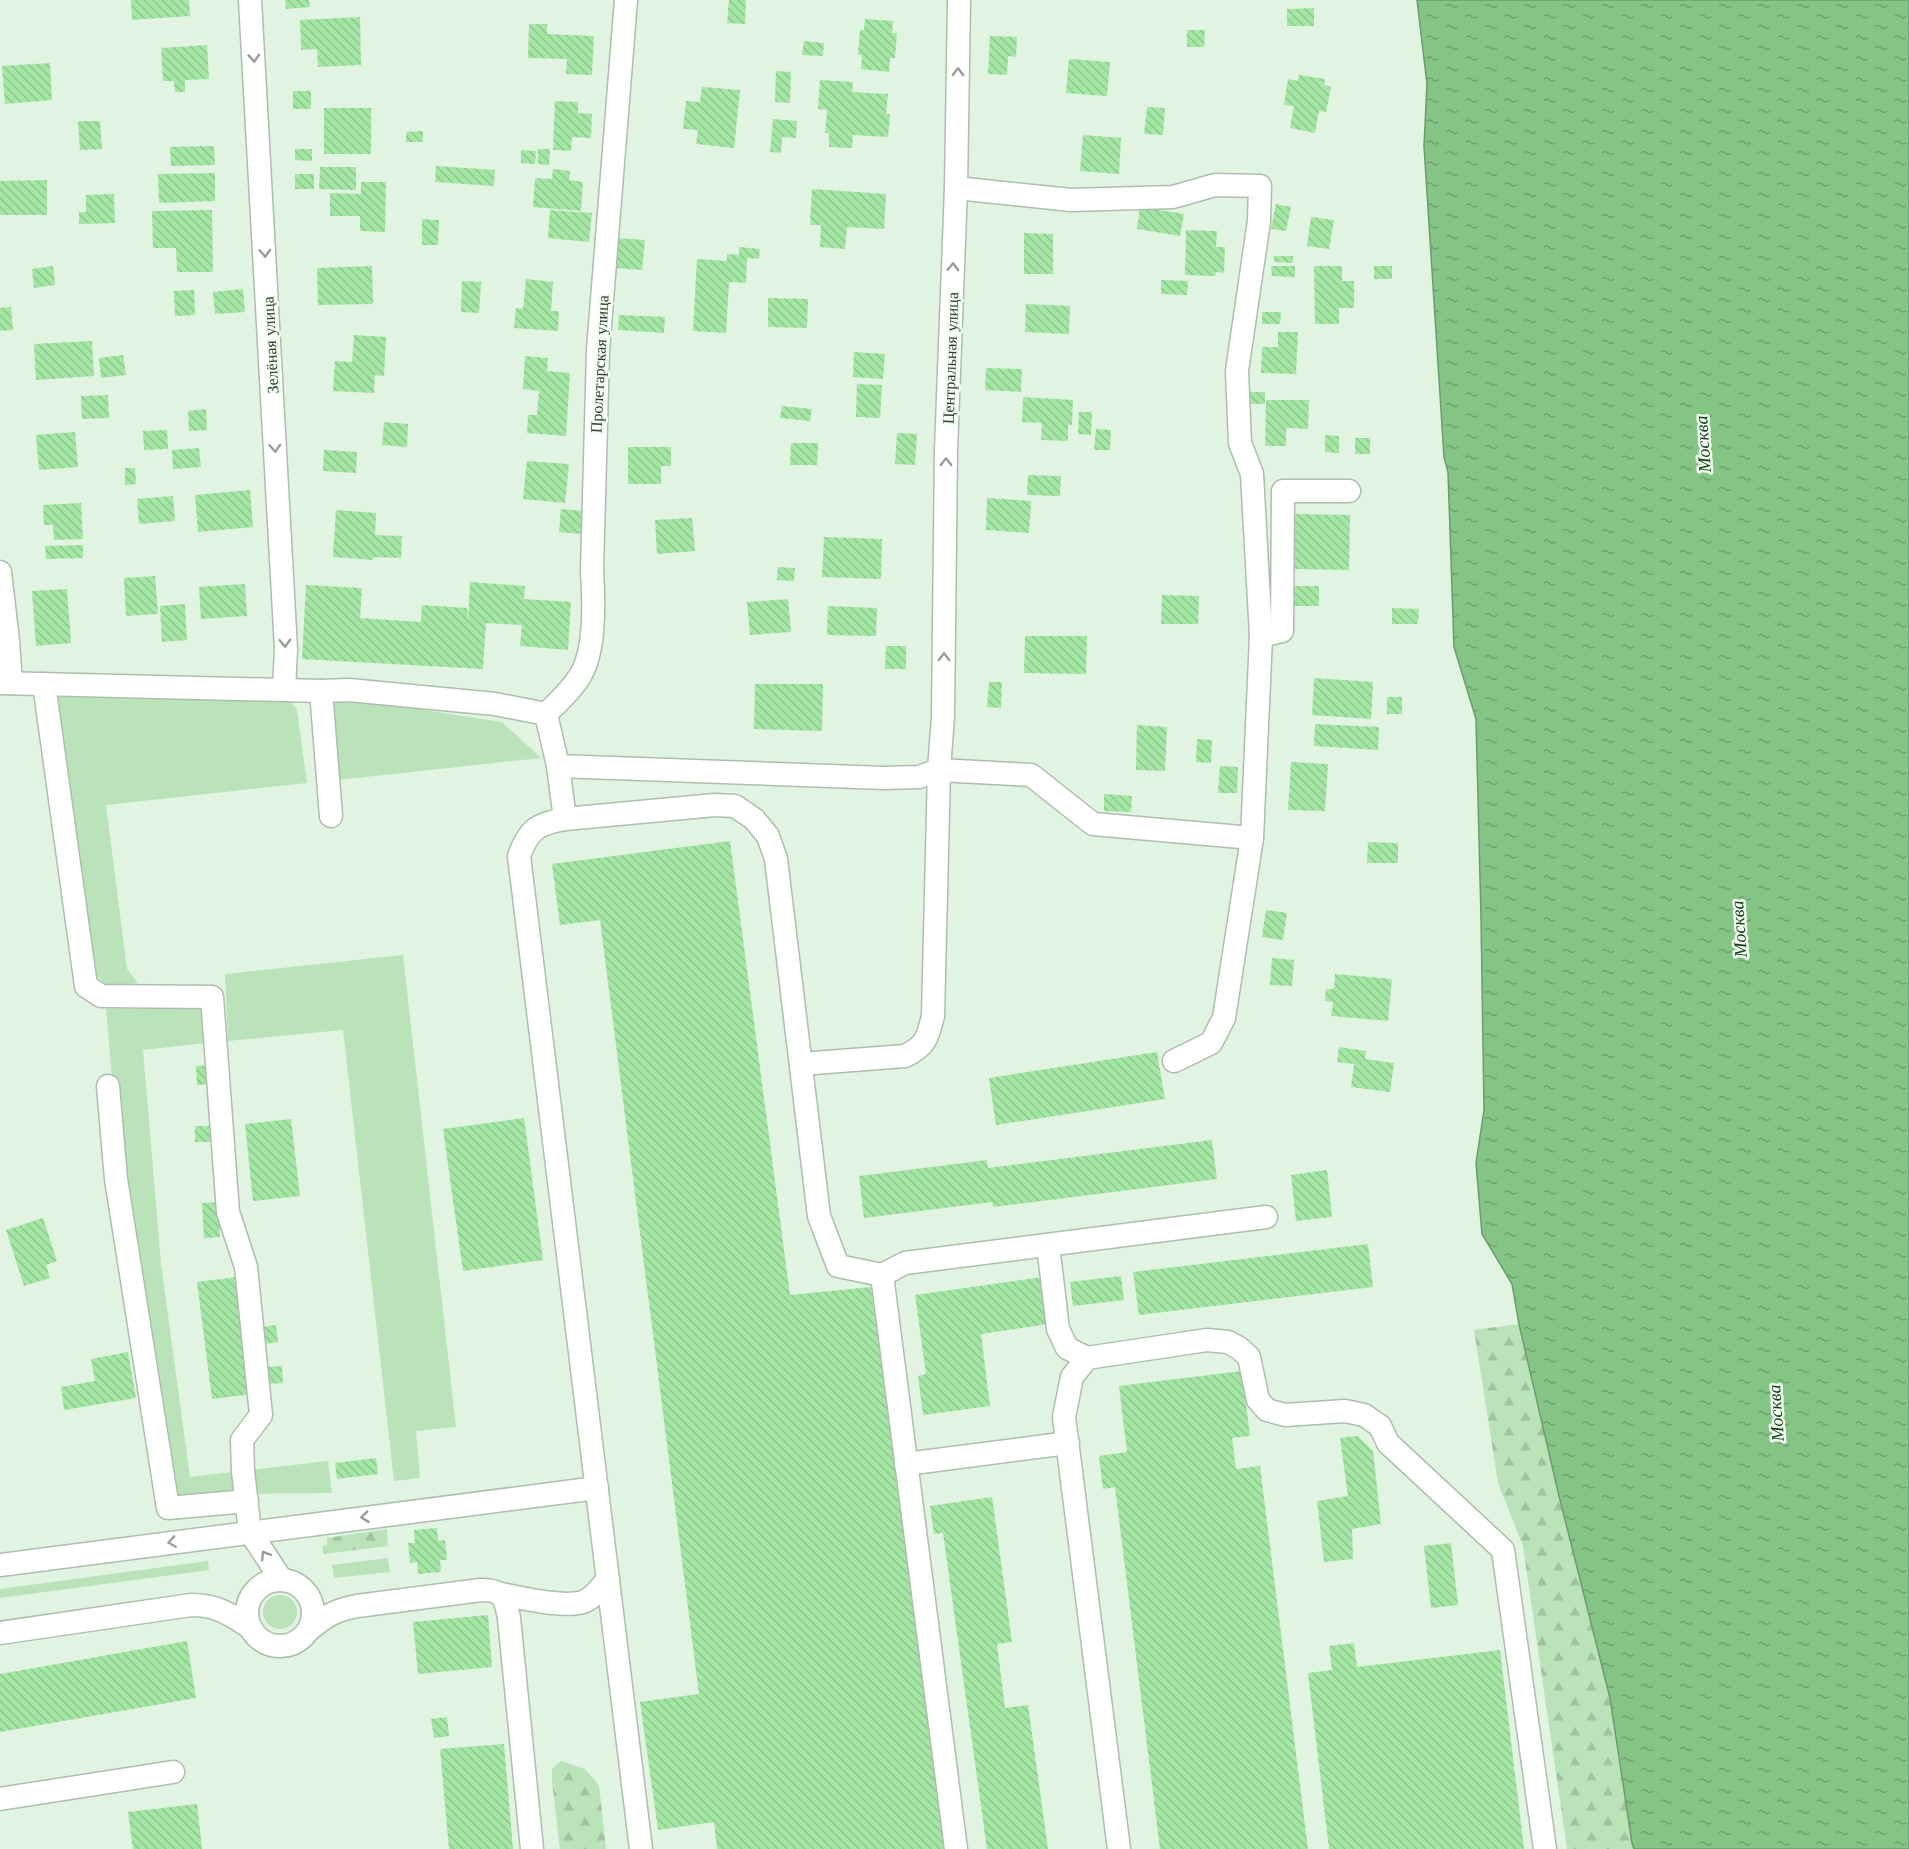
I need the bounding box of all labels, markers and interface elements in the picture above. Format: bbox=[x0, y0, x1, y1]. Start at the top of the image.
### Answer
one-way arrow bbox=[248, 54, 261, 63]
one-way arrow bbox=[952, 68, 964, 77]
one-way arrow bbox=[258, 249, 271, 258]
one-way arrow bbox=[947, 263, 960, 272]
street label: Центральная улица bbox=[938, 292, 962, 424]
street label: Пролетарская улица bbox=[585, 295, 613, 433]
street label: Зелёная улица bbox=[257, 296, 283, 394]
water label: Москва bbox=[1690, 415, 1716, 474]
one-way arrow bbox=[269, 443, 282, 452]
one-way arrow bbox=[940, 458, 952, 467]
one-way arrow bbox=[279, 638, 292, 647]
one-way arrow bbox=[937, 653, 950, 662]
water label: Москва bbox=[1726, 900, 1752, 959]
water label: Москва bbox=[1763, 1384, 1789, 1443]
one-way arrow bbox=[361, 1511, 370, 1523]
one-way arrow bbox=[167, 1535, 177, 1548]
one-way arrow bbox=[262, 1551, 273, 1562]

